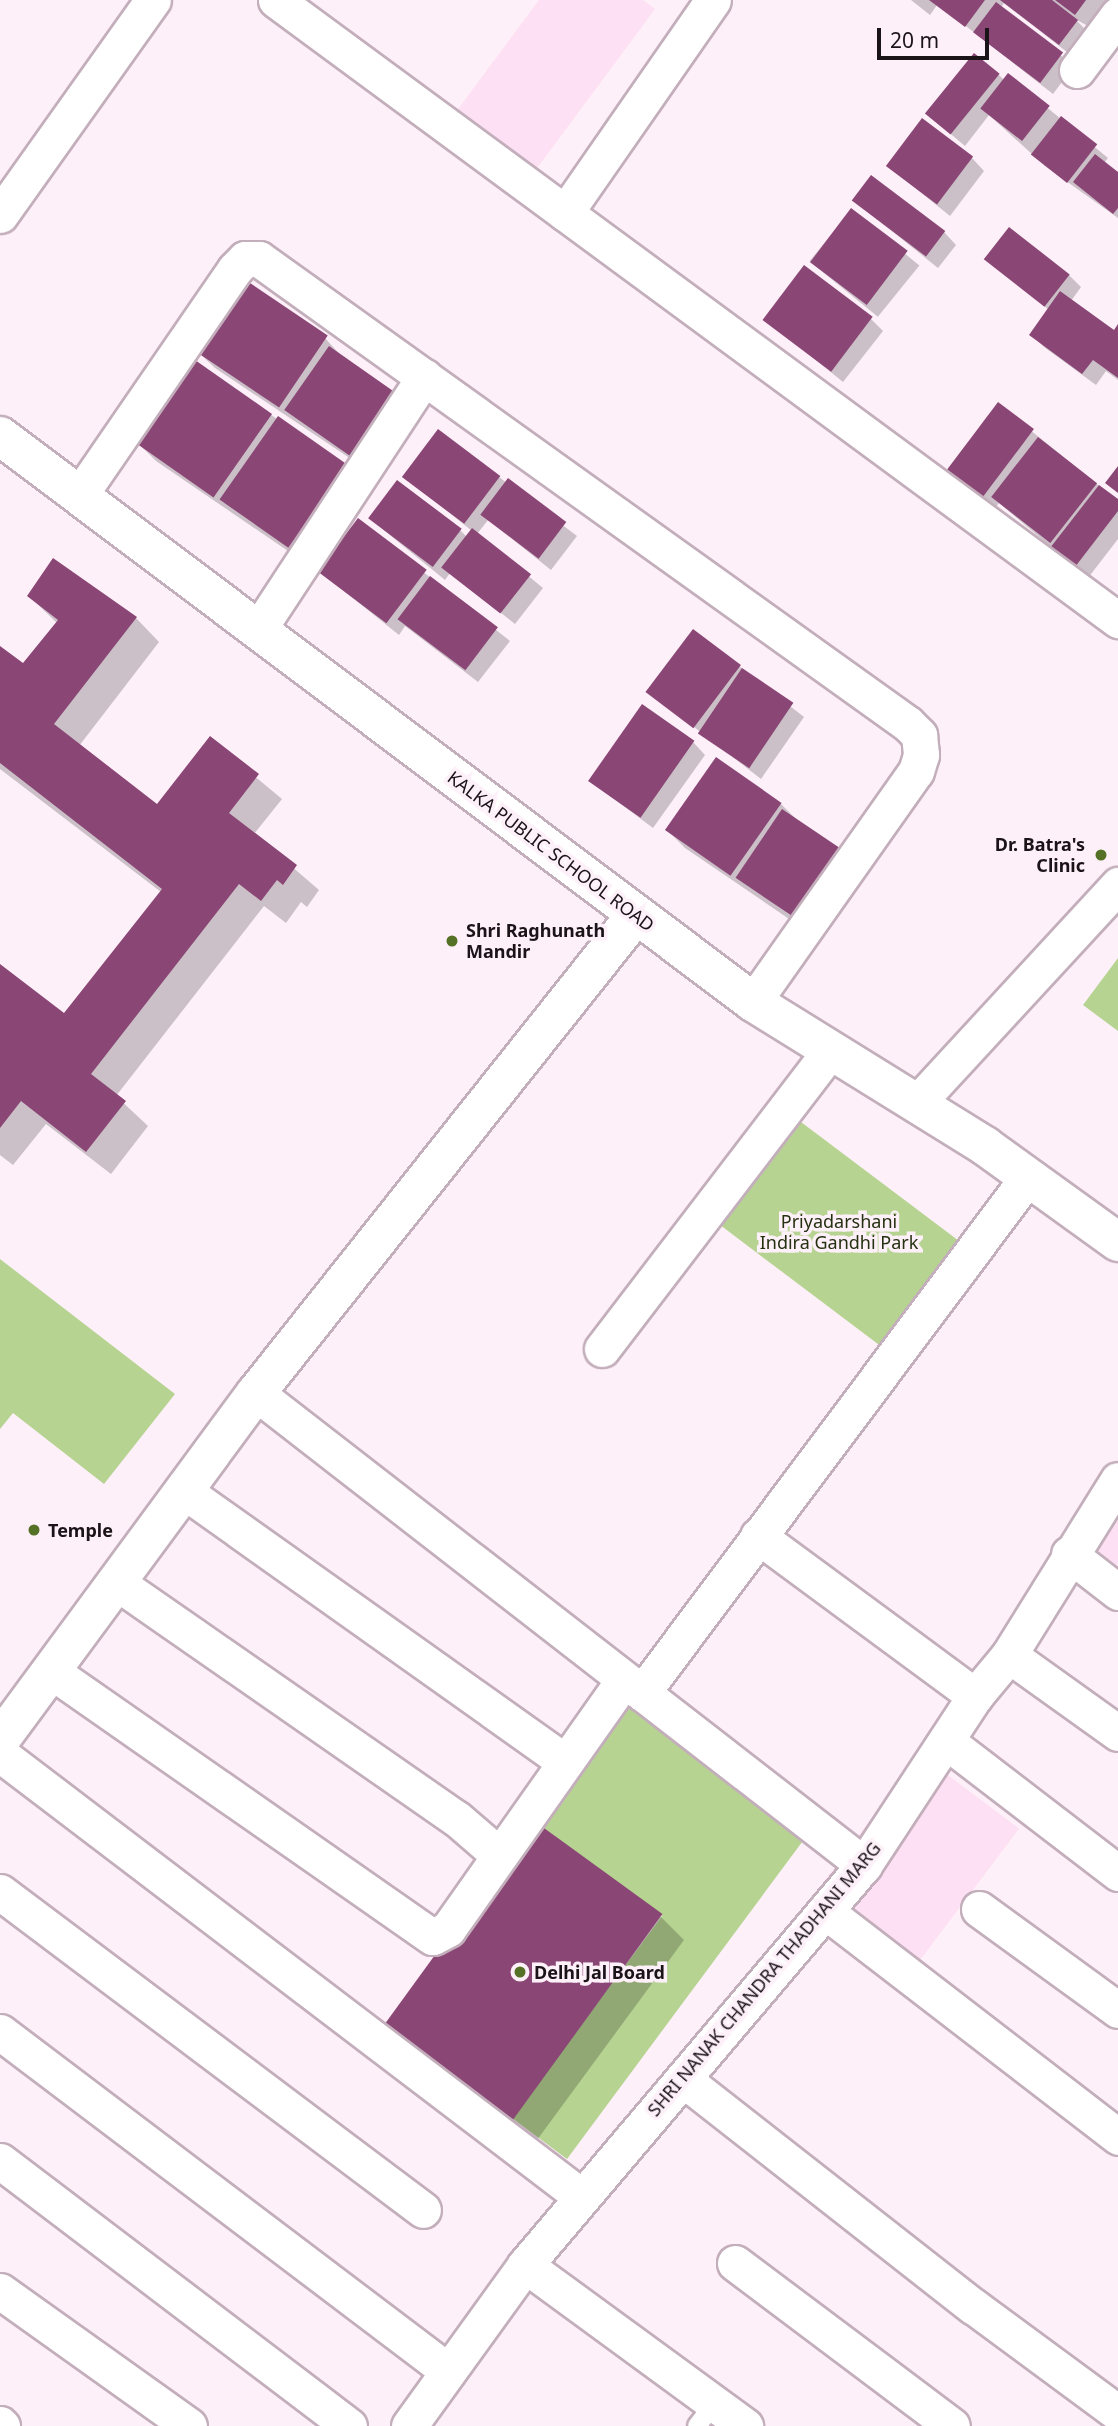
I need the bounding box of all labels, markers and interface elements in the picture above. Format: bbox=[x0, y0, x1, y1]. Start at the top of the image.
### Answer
scale bar bbox=[880, 14, 992, 58]
text: 20 m bbox=[890, 26, 939, 54]
street label: KALKA PUBLIC SCHOOL ROAD bbox=[443, 766, 659, 936]
place label: Dr. Batra's Clinic bbox=[995, 834, 1085, 876]
marker: Dr. Batra's Clinic bbox=[1091, 845, 1111, 865]
place label: Shri Raghunath Mandir bbox=[466, 920, 605, 962]
marker: Shri Raghunath Mandir bbox=[444, 933, 460, 949]
park label: Priyadarshani Indira Gandhi Park bbox=[760, 1211, 918, 1254]
place label: Temple bbox=[48, 1519, 113, 1541]
marker: Temple bbox=[26, 1522, 42, 1538]
street label: SHRI NANAK CHANDRA THADHANI MARG bbox=[643, 1838, 885, 2120]
place label: Delhi Jal Board bbox=[534, 1961, 665, 1983]
marker: Delhi Jal Board bbox=[512, 1964, 528, 1980]

